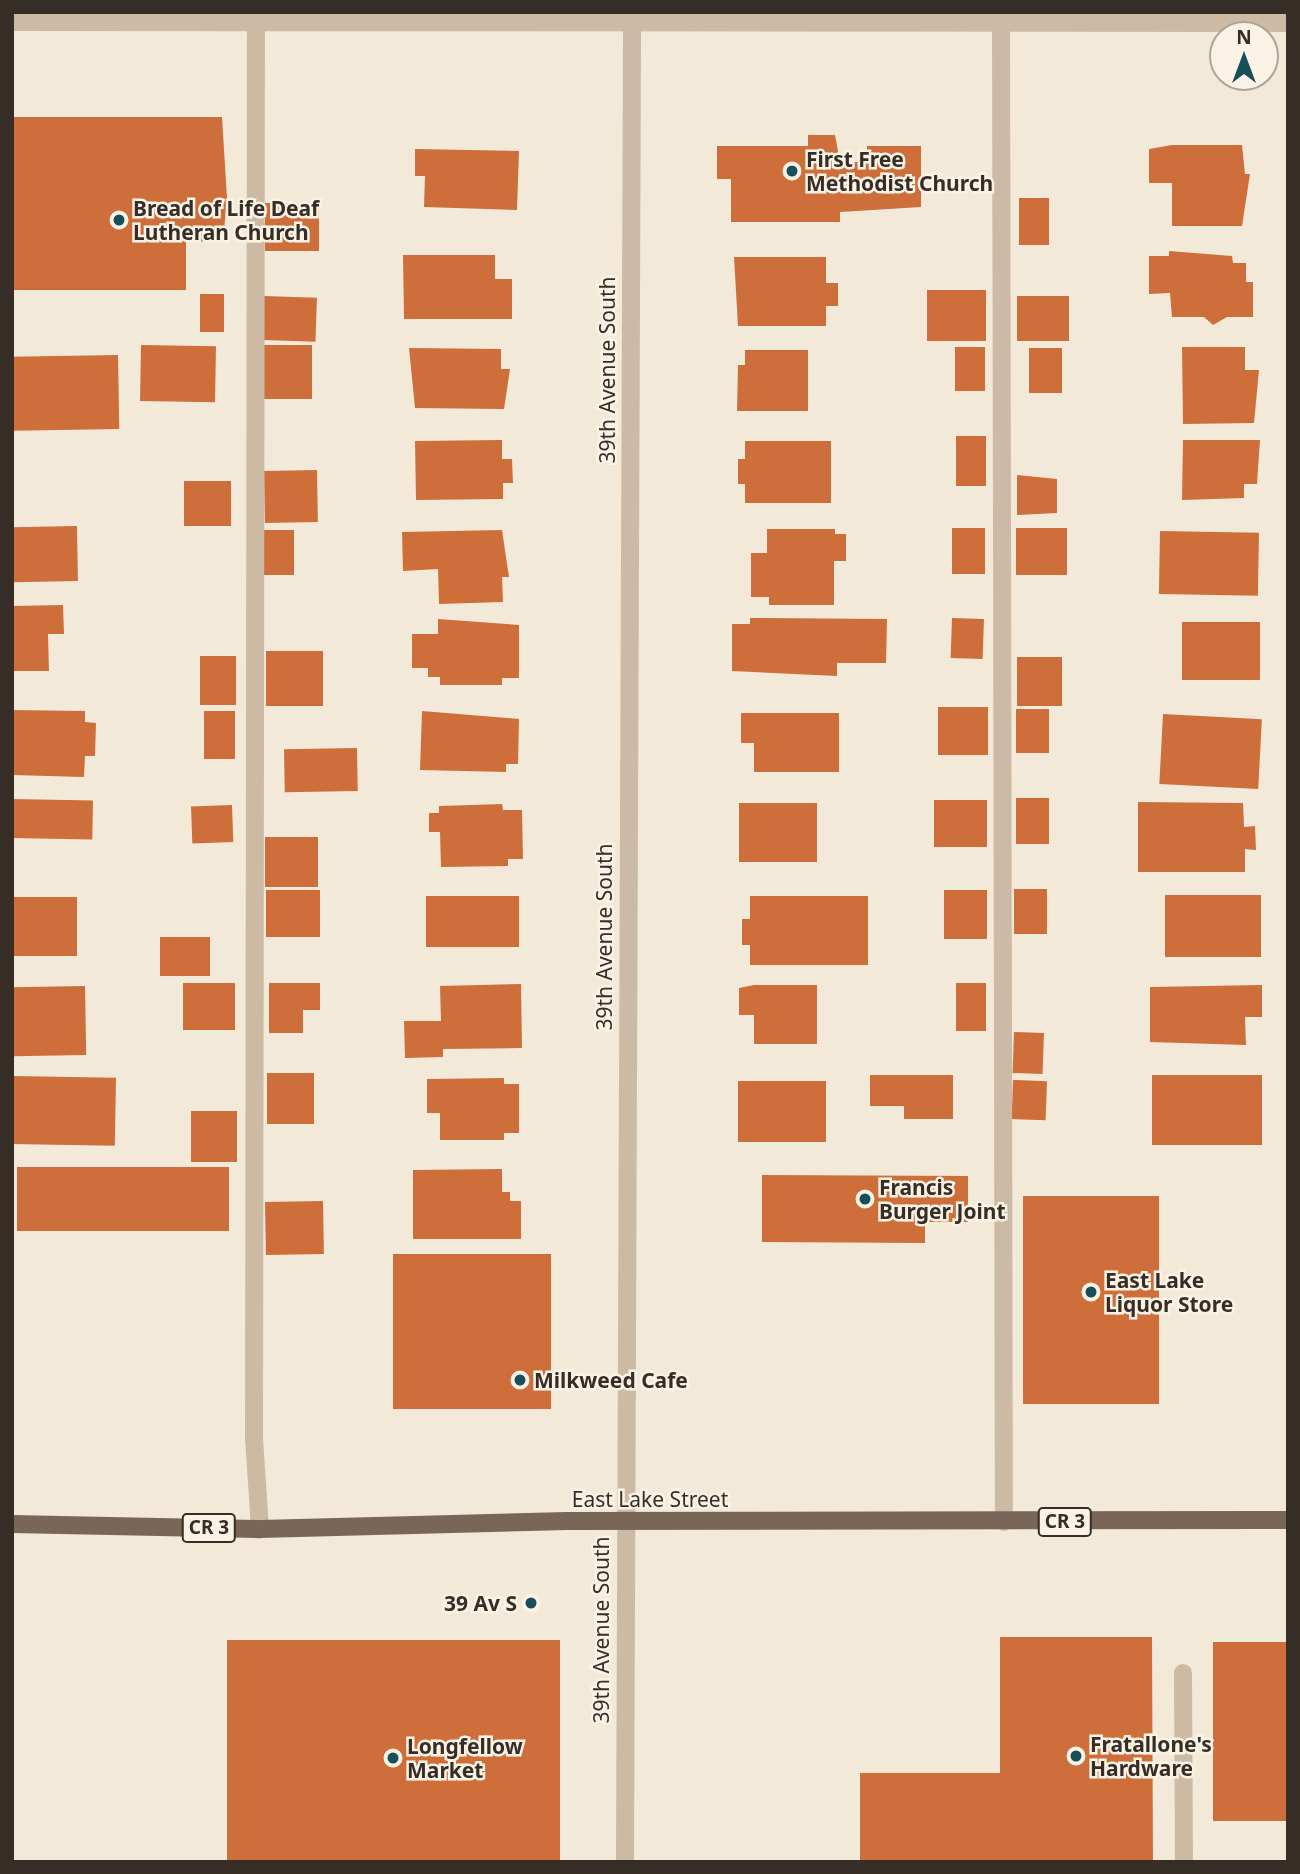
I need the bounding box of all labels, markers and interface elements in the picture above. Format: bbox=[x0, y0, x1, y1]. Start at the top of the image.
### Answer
north arrow bbox=[1209, 21, 1279, 91]
text: N bbox=[1236, 24, 1252, 50]
place label: First Free Methodist Church bbox=[806, 146, 993, 196]
marker: First Free Methodist Church bbox=[784, 163, 800, 179]
place label: Bread of Life Deaf Lutheran Church bbox=[133, 195, 319, 245]
marker: Bread of Life Deaf Lutheran Church bbox=[111, 212, 127, 228]
street label: 39th Avenue South bbox=[594, 276, 620, 464]
street label: 39th Avenue South bbox=[591, 843, 617, 1031]
place label: Francis Burger Joint bbox=[879, 1174, 1006, 1224]
marker: Francis Burger Joint bbox=[857, 1191, 873, 1207]
place label: East Lake Liquor Store bbox=[1105, 1267, 1233, 1317]
marker: East Lake Liquor Store bbox=[1083, 1284, 1099, 1300]
place label: Milkweed Cafe bbox=[534, 1367, 688, 1393]
marker: Milkweed Cafe bbox=[512, 1372, 528, 1388]
street label: East Lake Street bbox=[572, 1486, 728, 1512]
road number: CR 3 bbox=[1037, 1506, 1093, 1538]
road number: CR 3 bbox=[181, 1512, 237, 1544]
street label: 39th Avenue South bbox=[588, 1536, 614, 1724]
place label: 39 Av S bbox=[444, 1590, 517, 1616]
marker: 39 Av S bbox=[523, 1595, 539, 1611]
place label: Fratallone's Hardware bbox=[1090, 1731, 1212, 1781]
place label: Longfellow Market bbox=[407, 1733, 523, 1783]
marker: Fratallone's Hardware bbox=[1068, 1748, 1084, 1764]
marker: Longfellow Market bbox=[385, 1750, 401, 1766]

